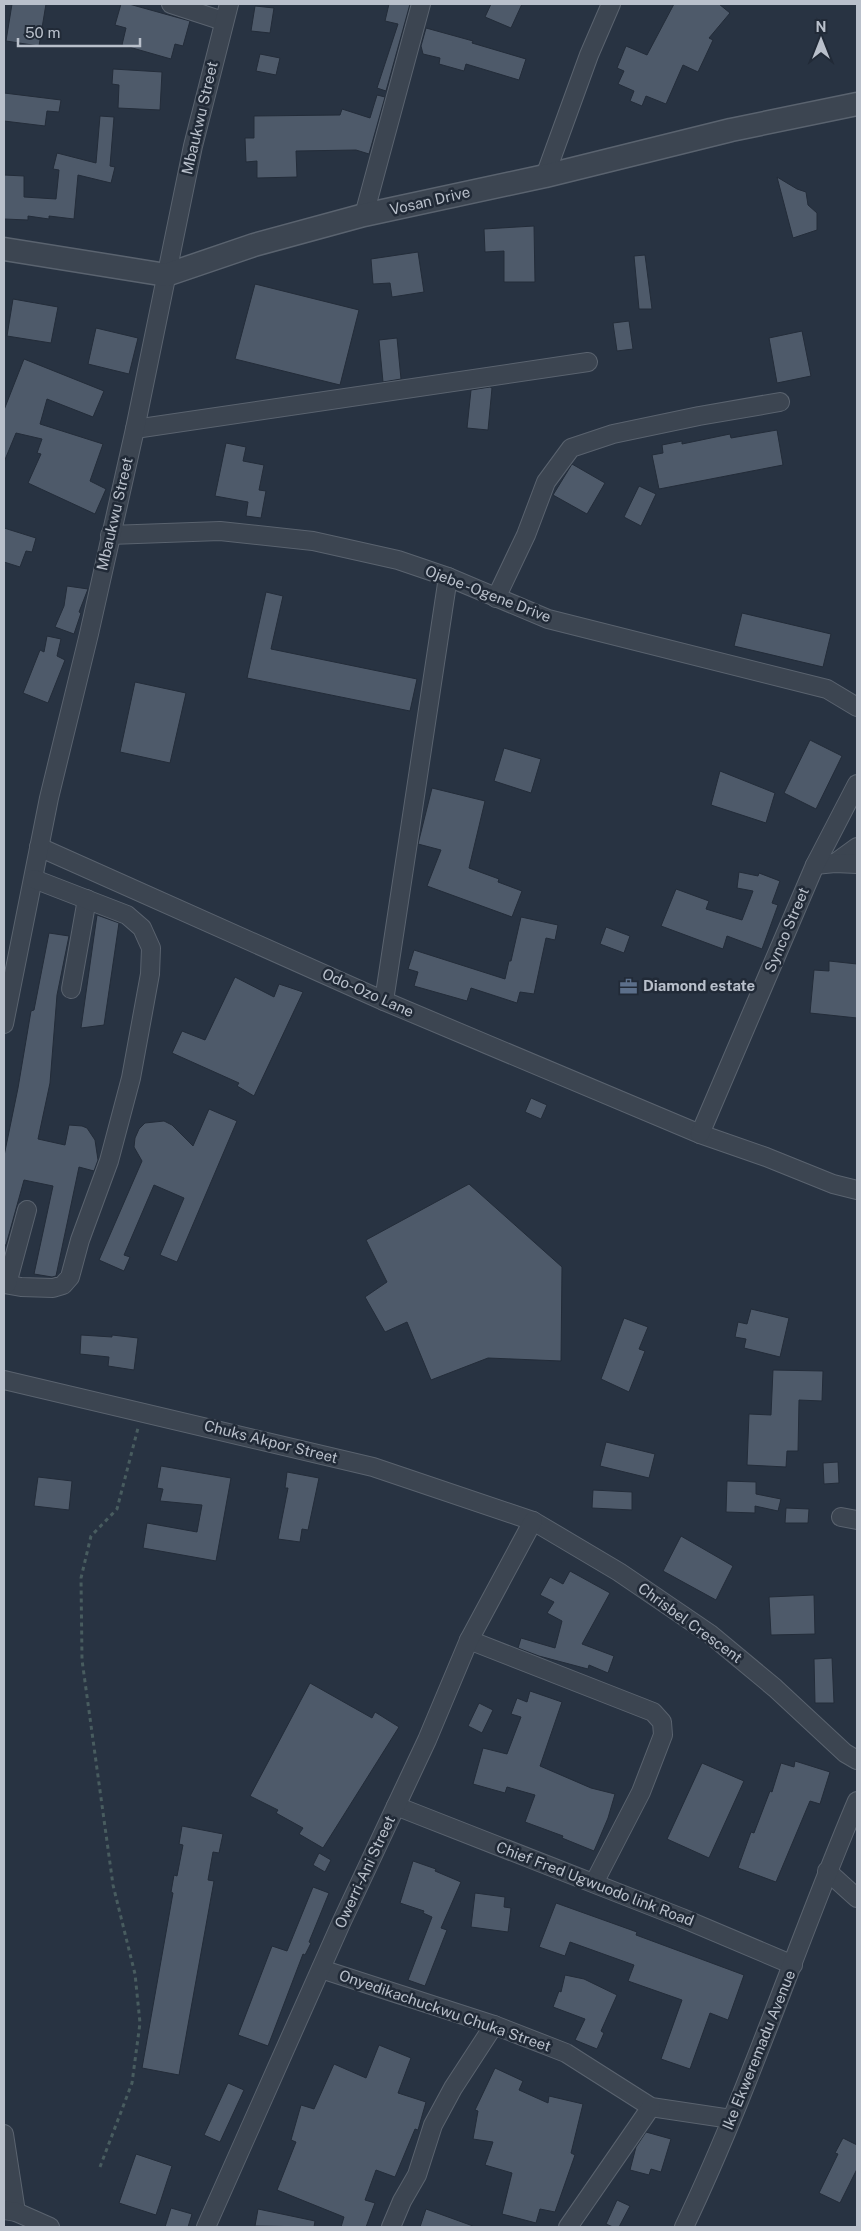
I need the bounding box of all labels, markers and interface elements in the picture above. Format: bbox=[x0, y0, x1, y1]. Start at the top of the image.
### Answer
scale bar bbox=[18, 15, 140, 47]
north arrow bbox=[796, 15, 846, 65]
text: N bbox=[816, 19, 826, 35]
text: 50 m bbox=[25, 24, 60, 41]
street label: Mbaukwu Street bbox=[178, 59, 221, 176]
street label: Vosan Drive bbox=[388, 183, 472, 218]
street label: Mbaukwu Street bbox=[93, 455, 136, 572]
street label: Ojebe -Ogene Drive bbox=[423, 562, 554, 625]
street label: Synco Street bbox=[761, 885, 812, 975]
street label: Odo-Ozo Lane bbox=[320, 965, 417, 1020]
office icon: Diamond estate bbox=[619, 976, 639, 996]
place label: Diamond estate bbox=[643, 977, 755, 994]
street label: Chuks Akpor Street bbox=[203, 1417, 340, 1466]
street label: Chrisbel Crescent bbox=[635, 1579, 746, 1666]
street label: Owerri-Ani Street bbox=[331, 1813, 398, 1931]
street label: Chief Fred Ugwuodo link Road bbox=[494, 1838, 696, 1929]
street label: Onyedikachuckwu Chuka Street bbox=[337, 1966, 553, 2055]
street label: Ike Ekweremadu Avenue bbox=[719, 1968, 798, 2132]

